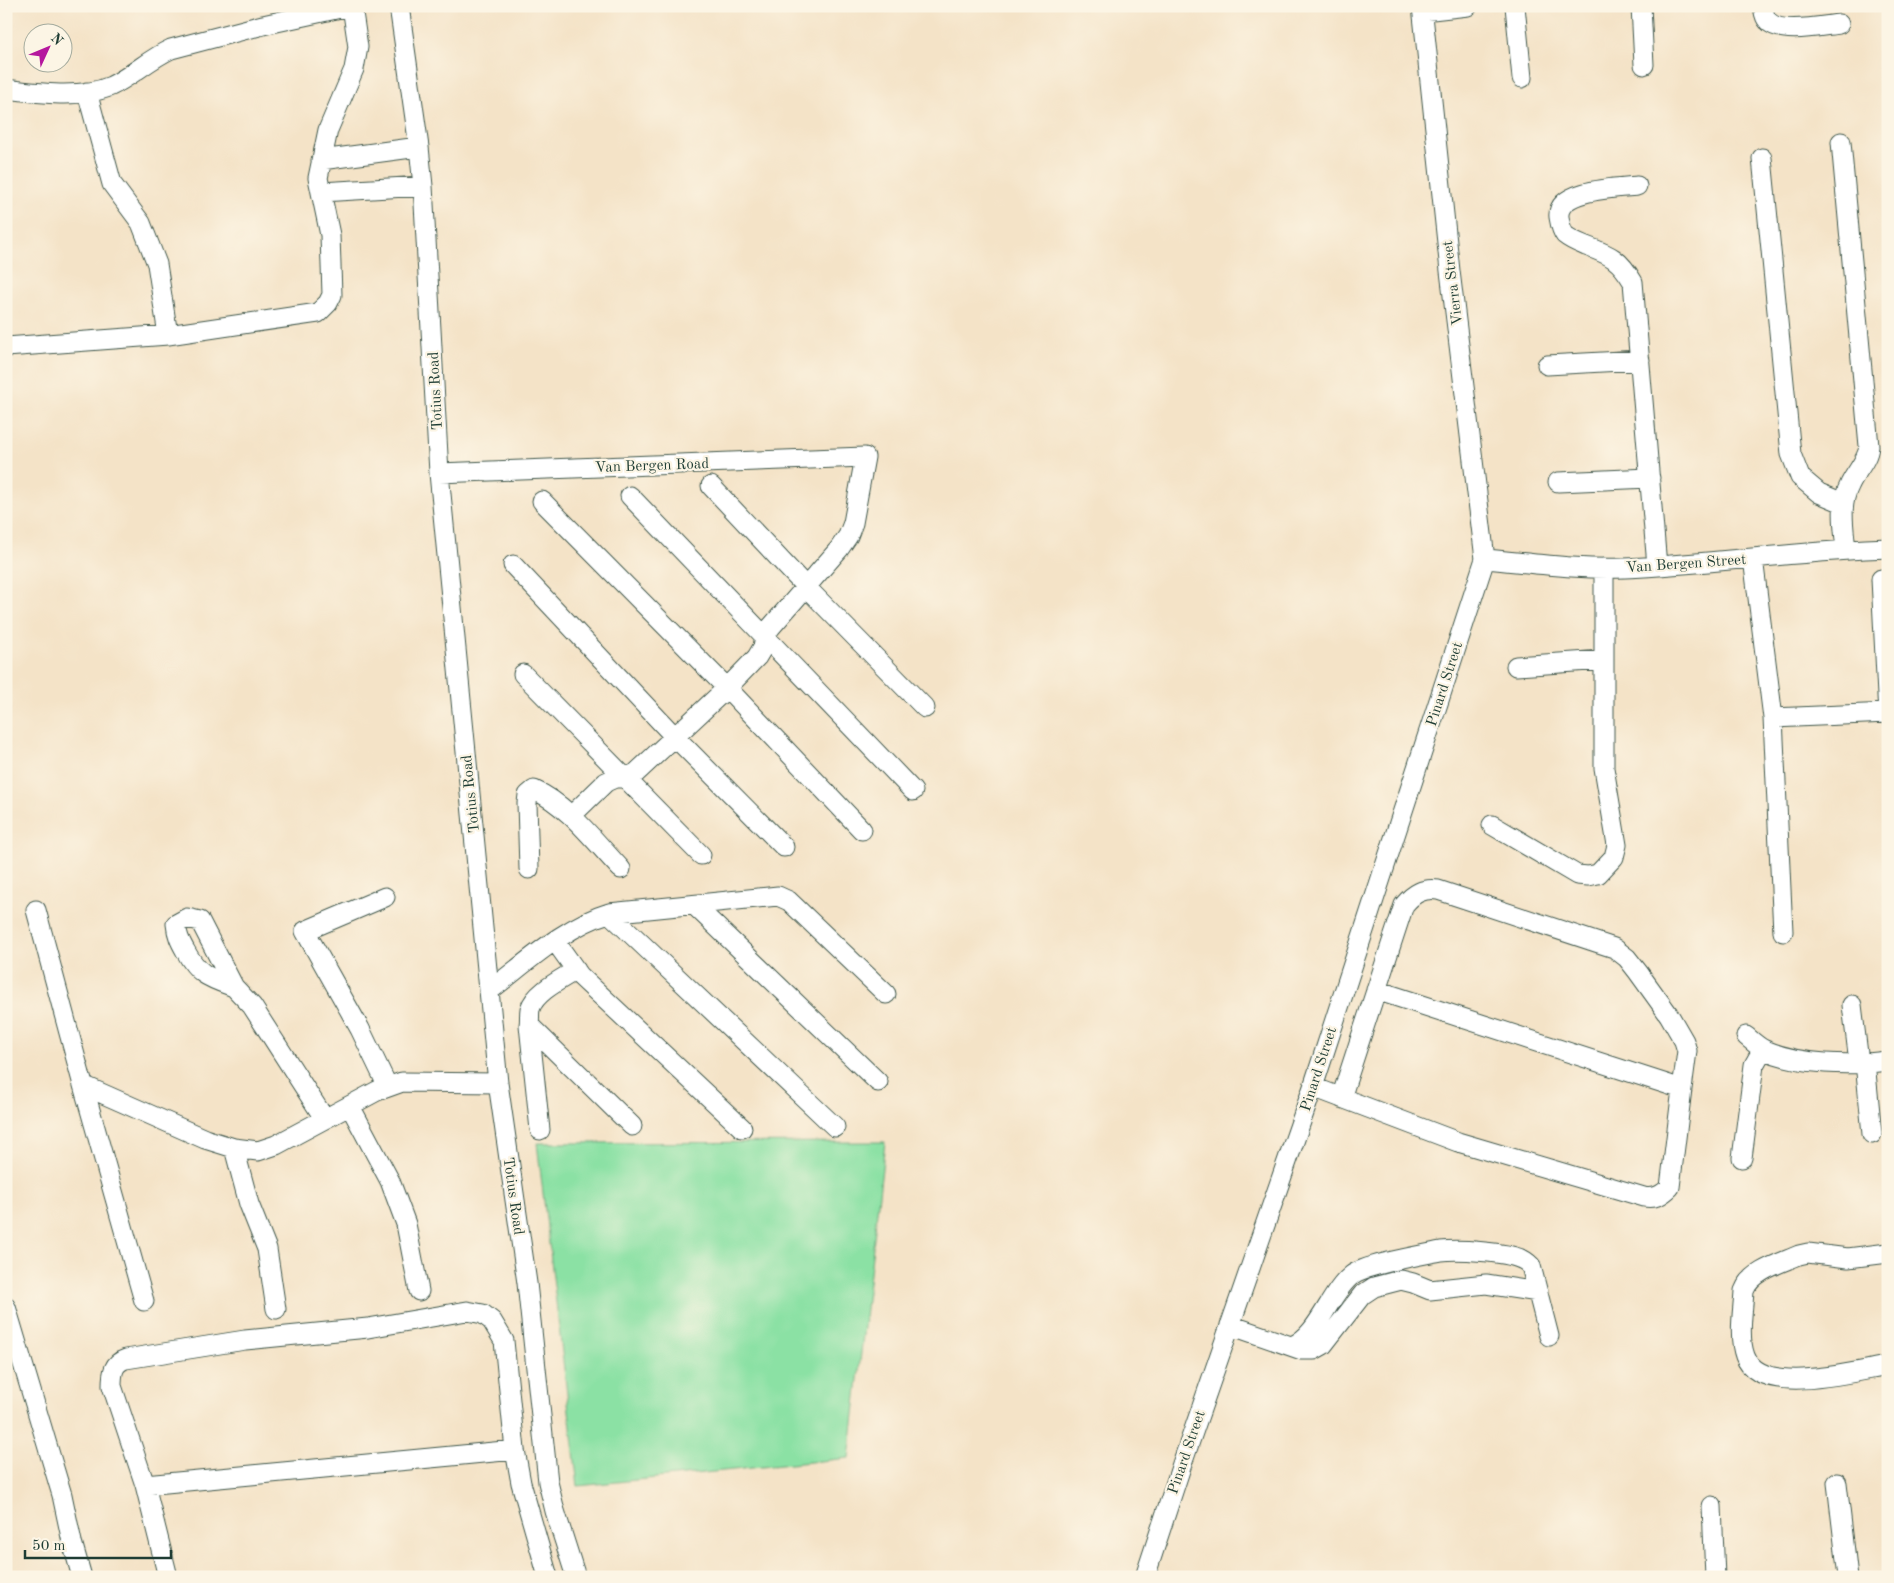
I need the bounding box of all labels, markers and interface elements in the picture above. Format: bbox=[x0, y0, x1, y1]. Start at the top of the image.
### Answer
north arrow bbox=[22, 22, 72, 72]
text: N bbox=[48, 31, 66, 49]
street label: Vierra Street bbox=[1441, 239, 1466, 326]
street label: Totius Road bbox=[427, 351, 446, 431]
street label: Van Bergen Road bbox=[595, 457, 710, 476]
street label: Van Bergen Street bbox=[1625, 553, 1747, 576]
street label: Pinard Street bbox=[1425, 640, 1466, 728]
street label: Totius Road bbox=[460, 754, 483, 834]
street label: Pinard Street bbox=[1299, 1025, 1340, 1113]
street label: Totius Road bbox=[500, 1156, 525, 1236]
street label: Pinard Street bbox=[1166, 1409, 1209, 1496]
scale bar bbox=[25, 1528, 171, 1560]
text: 50 m bbox=[32, 1539, 66, 1554]

